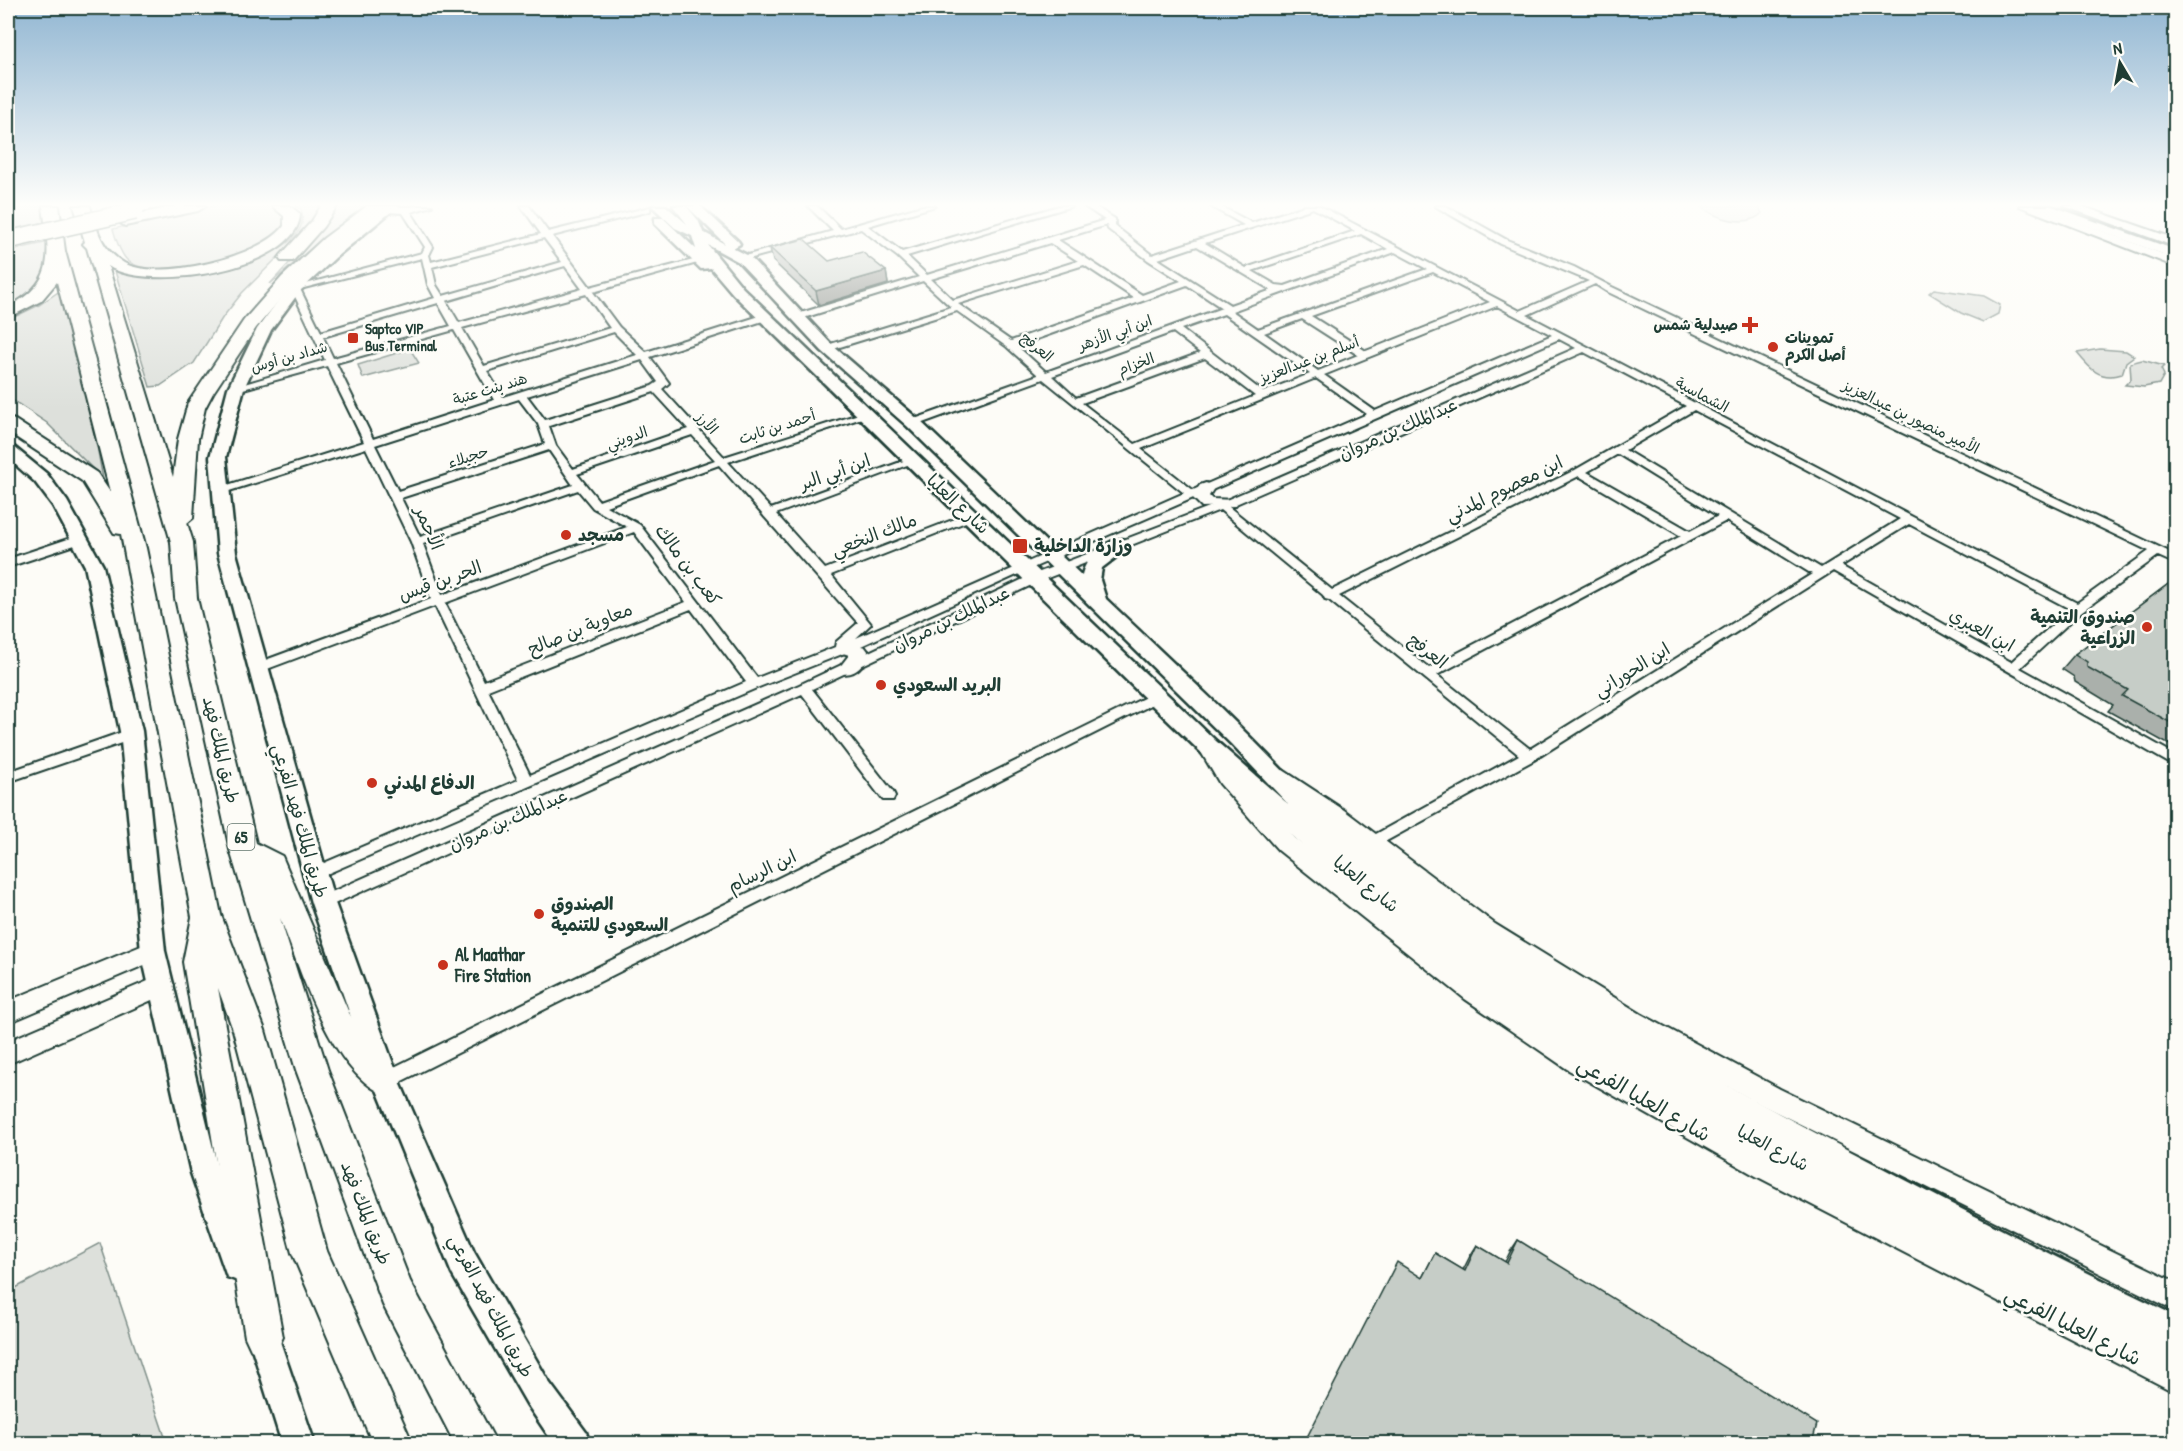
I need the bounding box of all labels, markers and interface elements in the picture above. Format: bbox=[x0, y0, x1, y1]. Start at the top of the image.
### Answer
north arrow bbox=[2090, 33, 2150, 93]
text: N bbox=[2111, 37, 2124, 60]
street label: ابن أبي الأزهر bbox=[1073, 309, 1156, 359]
place label: صيدلية شمس bbox=[1653, 314, 1738, 335]
place label: Saptco VIP Bus Terminal bbox=[365, 318, 438, 356]
marker: صيدلية شمس bbox=[1743, 318, 1757, 332]
street label: العرفج bbox=[1016, 327, 1058, 367]
place label: تموينات أصل الكرم bbox=[1785, 327, 1847, 366]
marker: Saptco VIP Bus Terminal bbox=[346, 331, 360, 345]
street label: أسلم بن عبدالعزيز bbox=[1254, 331, 1363, 390]
street label: شداد بن أوس bbox=[248, 336, 330, 377]
marker: تموينات أصل الكرم bbox=[1766, 340, 1780, 354]
street label: الخزام bbox=[1115, 347, 1158, 382]
street label: هند بنت عتبة bbox=[450, 367, 530, 410]
street label: الشماسية bbox=[1672, 372, 1733, 417]
street label: الأمير منصور بن عبدالعزيز bbox=[1838, 373, 1983, 459]
street label: عبدالملك بن مروان bbox=[1335, 391, 1461, 466]
street label: أحمد بن ثابت bbox=[736, 404, 818, 449]
street label: الأرز bbox=[691, 406, 723, 439]
street label: الدويني bbox=[603, 421, 651, 457]
street label: حجيلاء bbox=[445, 440, 491, 473]
street label: ابن أبي البر bbox=[794, 447, 875, 500]
street label: ابن معصوم المدني bbox=[1441, 449, 1569, 531]
street label: شارع العليا bbox=[921, 468, 995, 539]
street label: الأحمر bbox=[408, 500, 450, 554]
street label: مالك النخعي bbox=[827, 507, 922, 566]
street label: كعب بن مالك bbox=[649, 519, 728, 611]
place label: مسجد bbox=[578, 522, 624, 547]
marker: مسجد bbox=[559, 528, 573, 542]
place label: وزارة الداخلية bbox=[1034, 533, 1133, 558]
marker: وزارة الداخلية bbox=[1011, 537, 1029, 555]
street label: الحر بن قيس bbox=[395, 554, 485, 607]
street label: عبدالملك بن مروان bbox=[888, 579, 1014, 658]
street label: معاوية بن صالح bbox=[524, 596, 636, 661]
street label: ابن العبري bbox=[1945, 601, 2019, 659]
place label: صندوق التنمية الزراعية bbox=[2030, 604, 2135, 650]
marker: صندوق التنمية الزراعية bbox=[2140, 620, 2154, 634]
street label: العرفج bbox=[1403, 627, 1453, 674]
street label: ابن الحوراني bbox=[1589, 636, 1677, 706]
place label: البريد السعودي bbox=[893, 672, 1001, 699]
marker: البريد السعودي bbox=[874, 678, 888, 692]
street label: طريق الملك فهد bbox=[197, 694, 246, 806]
street label: طريق الملك فهد الفرعي bbox=[263, 741, 334, 902]
place label: الدفاع المدني bbox=[384, 770, 475, 799]
marker: الدفاع المدني bbox=[365, 776, 379, 790]
street label: عبدالملك بن مروان bbox=[445, 782, 571, 857]
road number: 65 bbox=[228, 824, 254, 850]
street label: ابن الرسام bbox=[723, 843, 801, 900]
street label: شارع العليا bbox=[1328, 849, 1404, 918]
place label: الصندوق السعودي للتنمية bbox=[551, 891, 668, 939]
marker: الصندوق السعودي للتنمية bbox=[532, 907, 546, 921]
place label: Al Maathar Fire Station bbox=[454, 942, 531, 988]
marker: Al Maathar Fire Station bbox=[436, 958, 450, 972]
street label: شارع العليا الفرعي bbox=[1570, 1049, 1716, 1153]
street label: شارع العليا bbox=[1733, 1118, 1814, 1177]
street label: طريق الملك فهد bbox=[335, 1157, 398, 1268]
street label: طريق الملك فهد الفرعي bbox=[439, 1229, 540, 1384]
street label: شارع العليا الفرعي bbox=[1998, 1279, 2146, 1377]

